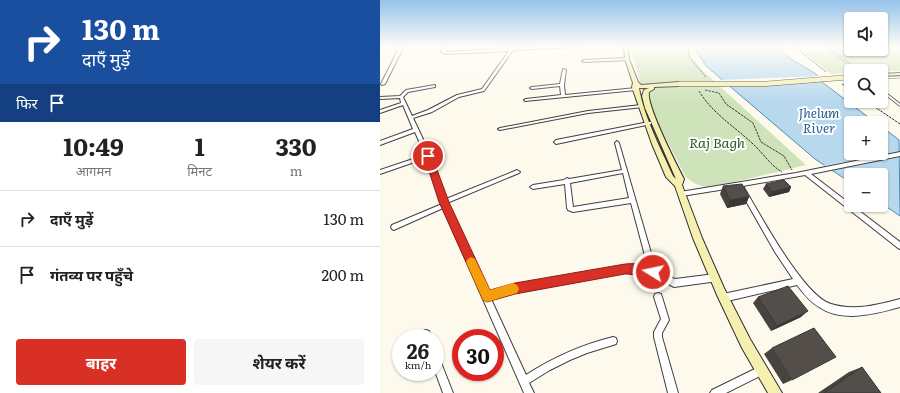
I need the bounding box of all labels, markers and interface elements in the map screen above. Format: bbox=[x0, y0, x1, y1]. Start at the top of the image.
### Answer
text: 130 m bbox=[82, 7, 160, 49]
map controls bbox=[844, 12, 888, 212]
button: sound bbox=[844, 12, 888, 56]
icon: right bbox=[16, 16, 68, 68]
text: दाएँ मुड़ें bbox=[82, 45, 130, 72]
button: search bbox=[844, 64, 888, 108]
text: फिर bbox=[16, 91, 38, 114]
icon: arrive bbox=[46, 92, 68, 114]
water label: Jhelum River bbox=[798, 103, 840, 137]
button: + bbox=[844, 116, 888, 160]
text: 10:49 bbox=[63, 128, 124, 163]
text: 1 bbox=[195, 128, 205, 163]
text: 330 bbox=[276, 128, 317, 163]
park label: Raj Bagh bbox=[689, 132, 746, 152]
pin bbox=[411, 139, 445, 173]
icon: arrive bbox=[417, 145, 439, 167]
text: आगमन bbox=[76, 161, 111, 180]
text: मिनट bbox=[187, 161, 212, 180]
text: m bbox=[290, 161, 302, 180]
button: − bbox=[844, 168, 888, 212]
text: दाएँ मुड़ें bbox=[50, 207, 93, 230]
text: 130 m bbox=[324, 207, 364, 230]
icon: right bbox=[16, 208, 38, 230]
position arrow bbox=[632, 251, 674, 293]
text: गंतव्य पर पहुँचे bbox=[50, 263, 133, 286]
text: 200 m bbox=[322, 263, 364, 286]
icon: arrive bbox=[16, 264, 38, 286]
speed limit sign: 30 bbox=[452, 329, 504, 381]
text: 26 bbox=[407, 335, 429, 365]
button: बाहर bbox=[16, 339, 186, 385]
button: शेयर करें bbox=[194, 339, 364, 385]
text: km/h bbox=[405, 357, 431, 372]

